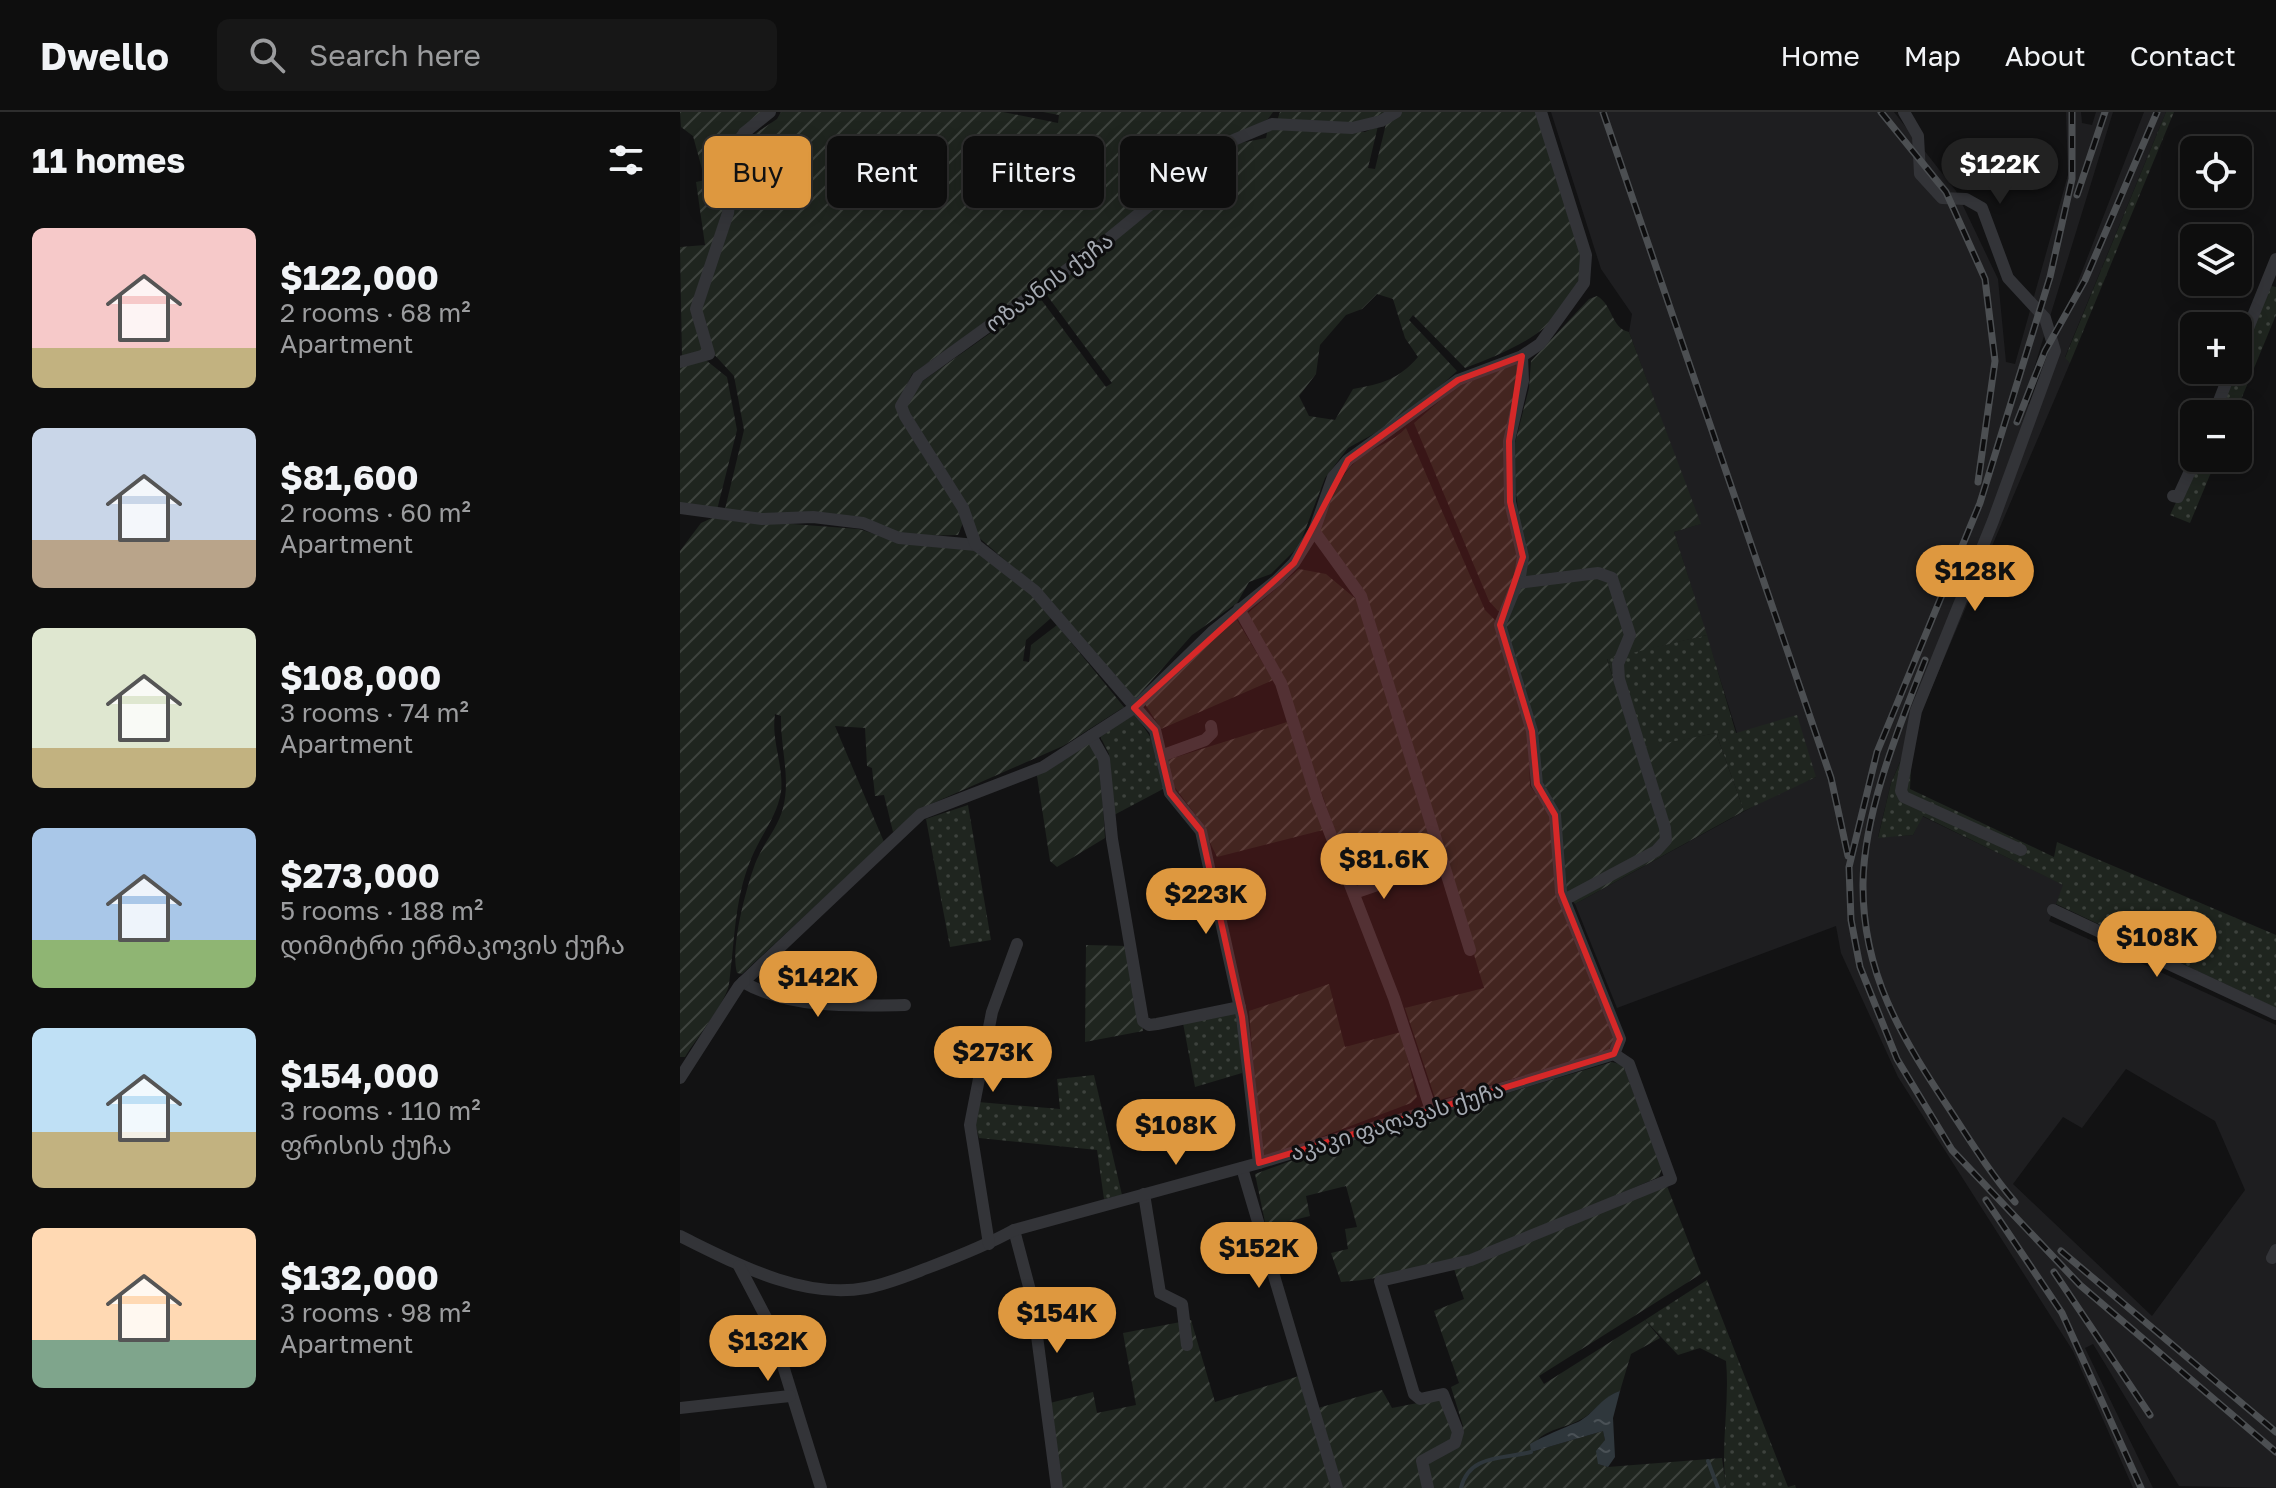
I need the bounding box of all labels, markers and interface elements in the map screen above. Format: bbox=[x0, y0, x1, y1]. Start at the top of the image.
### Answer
search box bbox=[217, 19, 777, 91]
text: Dwello bbox=[40, 33, 169, 78]
icon: search bbox=[245, 33, 289, 77]
text: Search here bbox=[309, 37, 481, 73]
text: Home bbox=[1781, 39, 1860, 72]
text: Map bbox=[1904, 39, 1961, 72]
text: About bbox=[2005, 39, 2086, 72]
text: Contact bbox=[2130, 39, 2236, 72]
chip: Buy bbox=[704, 136, 811, 208]
chip: Rent bbox=[827, 136, 947, 208]
chip: Filters bbox=[963, 136, 1104, 208]
chip: New bbox=[1120, 136, 1236, 208]
map controls bbox=[2180, 136, 2252, 472]
button: locate bbox=[2180, 136, 2252, 208]
icon: filters bbox=[604, 138, 648, 182]
pin: $122K bbox=[1944, 138, 2056, 206]
text: 11 homes bbox=[32, 140, 185, 180]
text: $122K bbox=[1959, 148, 2041, 179]
button: layers bbox=[2180, 224, 2252, 296]
street label: ოზაანის ქუჩა bbox=[980, 226, 1118, 337]
text: $122,000 bbox=[280, 257, 439, 297]
icon: home bbox=[96, 260, 192, 356]
text: 2 rooms · 68 m² bbox=[280, 297, 471, 328]
button: + bbox=[2180, 312, 2252, 384]
text: Apartment bbox=[280, 328, 413, 359]
button: − bbox=[2180, 400, 2252, 472]
text: $81,600 bbox=[280, 457, 419, 497]
icon: home bbox=[96, 460, 192, 556]
text: 2 rooms · 60 m² bbox=[280, 497, 471, 528]
text: Apartment bbox=[280, 528, 413, 559]
pin: $128K bbox=[1919, 545, 2031, 613]
text: $128K bbox=[1934, 555, 2016, 586]
text: $108,000 bbox=[280, 657, 441, 697]
icon: home bbox=[96, 660, 192, 756]
text: 3 rooms · 74 m² bbox=[280, 697, 469, 728]
text: Apartment bbox=[280, 728, 413, 759]
pin: $81.6K bbox=[1319, 833, 1449, 901]
text: $81.6K bbox=[1338, 843, 1430, 874]
text: $273,000 bbox=[280, 855, 440, 895]
icon: home bbox=[96, 860, 192, 956]
pin: $223K bbox=[1150, 868, 1262, 936]
text: $223K bbox=[1164, 878, 1248, 909]
text: 5 rooms · 188 m² bbox=[280, 895, 483, 926]
pin: $108K bbox=[2101, 911, 2213, 979]
text: $108K bbox=[2115, 921, 2199, 952]
text: დიმიტრი ერმაკოვის ქუჩა bbox=[280, 929, 625, 960]
pin: $142K bbox=[762, 951, 874, 1019]
text: $142K bbox=[777, 961, 859, 992]
pin: $273K bbox=[937, 1026, 1049, 1094]
text: $273K bbox=[952, 1036, 1034, 1067]
text: $154,000 bbox=[280, 1055, 439, 1095]
icon: home bbox=[96, 1060, 192, 1156]
street label: აკაკი ფაღავას ქუჩა bbox=[1287, 1075, 1507, 1167]
text: 3 rooms · 110 m² bbox=[280, 1095, 481, 1126]
pin: $108K bbox=[1120, 1099, 1232, 1167]
text: $108K bbox=[1134, 1109, 1218, 1140]
text: ფრისის ქუჩა bbox=[280, 1129, 452, 1160]
pin: $152K bbox=[1203, 1222, 1315, 1290]
text: $152K bbox=[1218, 1232, 1300, 1263]
text: $132,000 bbox=[280, 1257, 439, 1297]
icon: home bbox=[96, 1260, 192, 1356]
pin: $154K bbox=[1001, 1287, 1113, 1355]
text: 3 rooms · 98 m² bbox=[280, 1297, 471, 1328]
text: $154K bbox=[1016, 1297, 1098, 1328]
pin: $132K bbox=[712, 1315, 824, 1383]
text: $132K bbox=[727, 1325, 809, 1356]
text: Apartment bbox=[280, 1328, 413, 1359]

